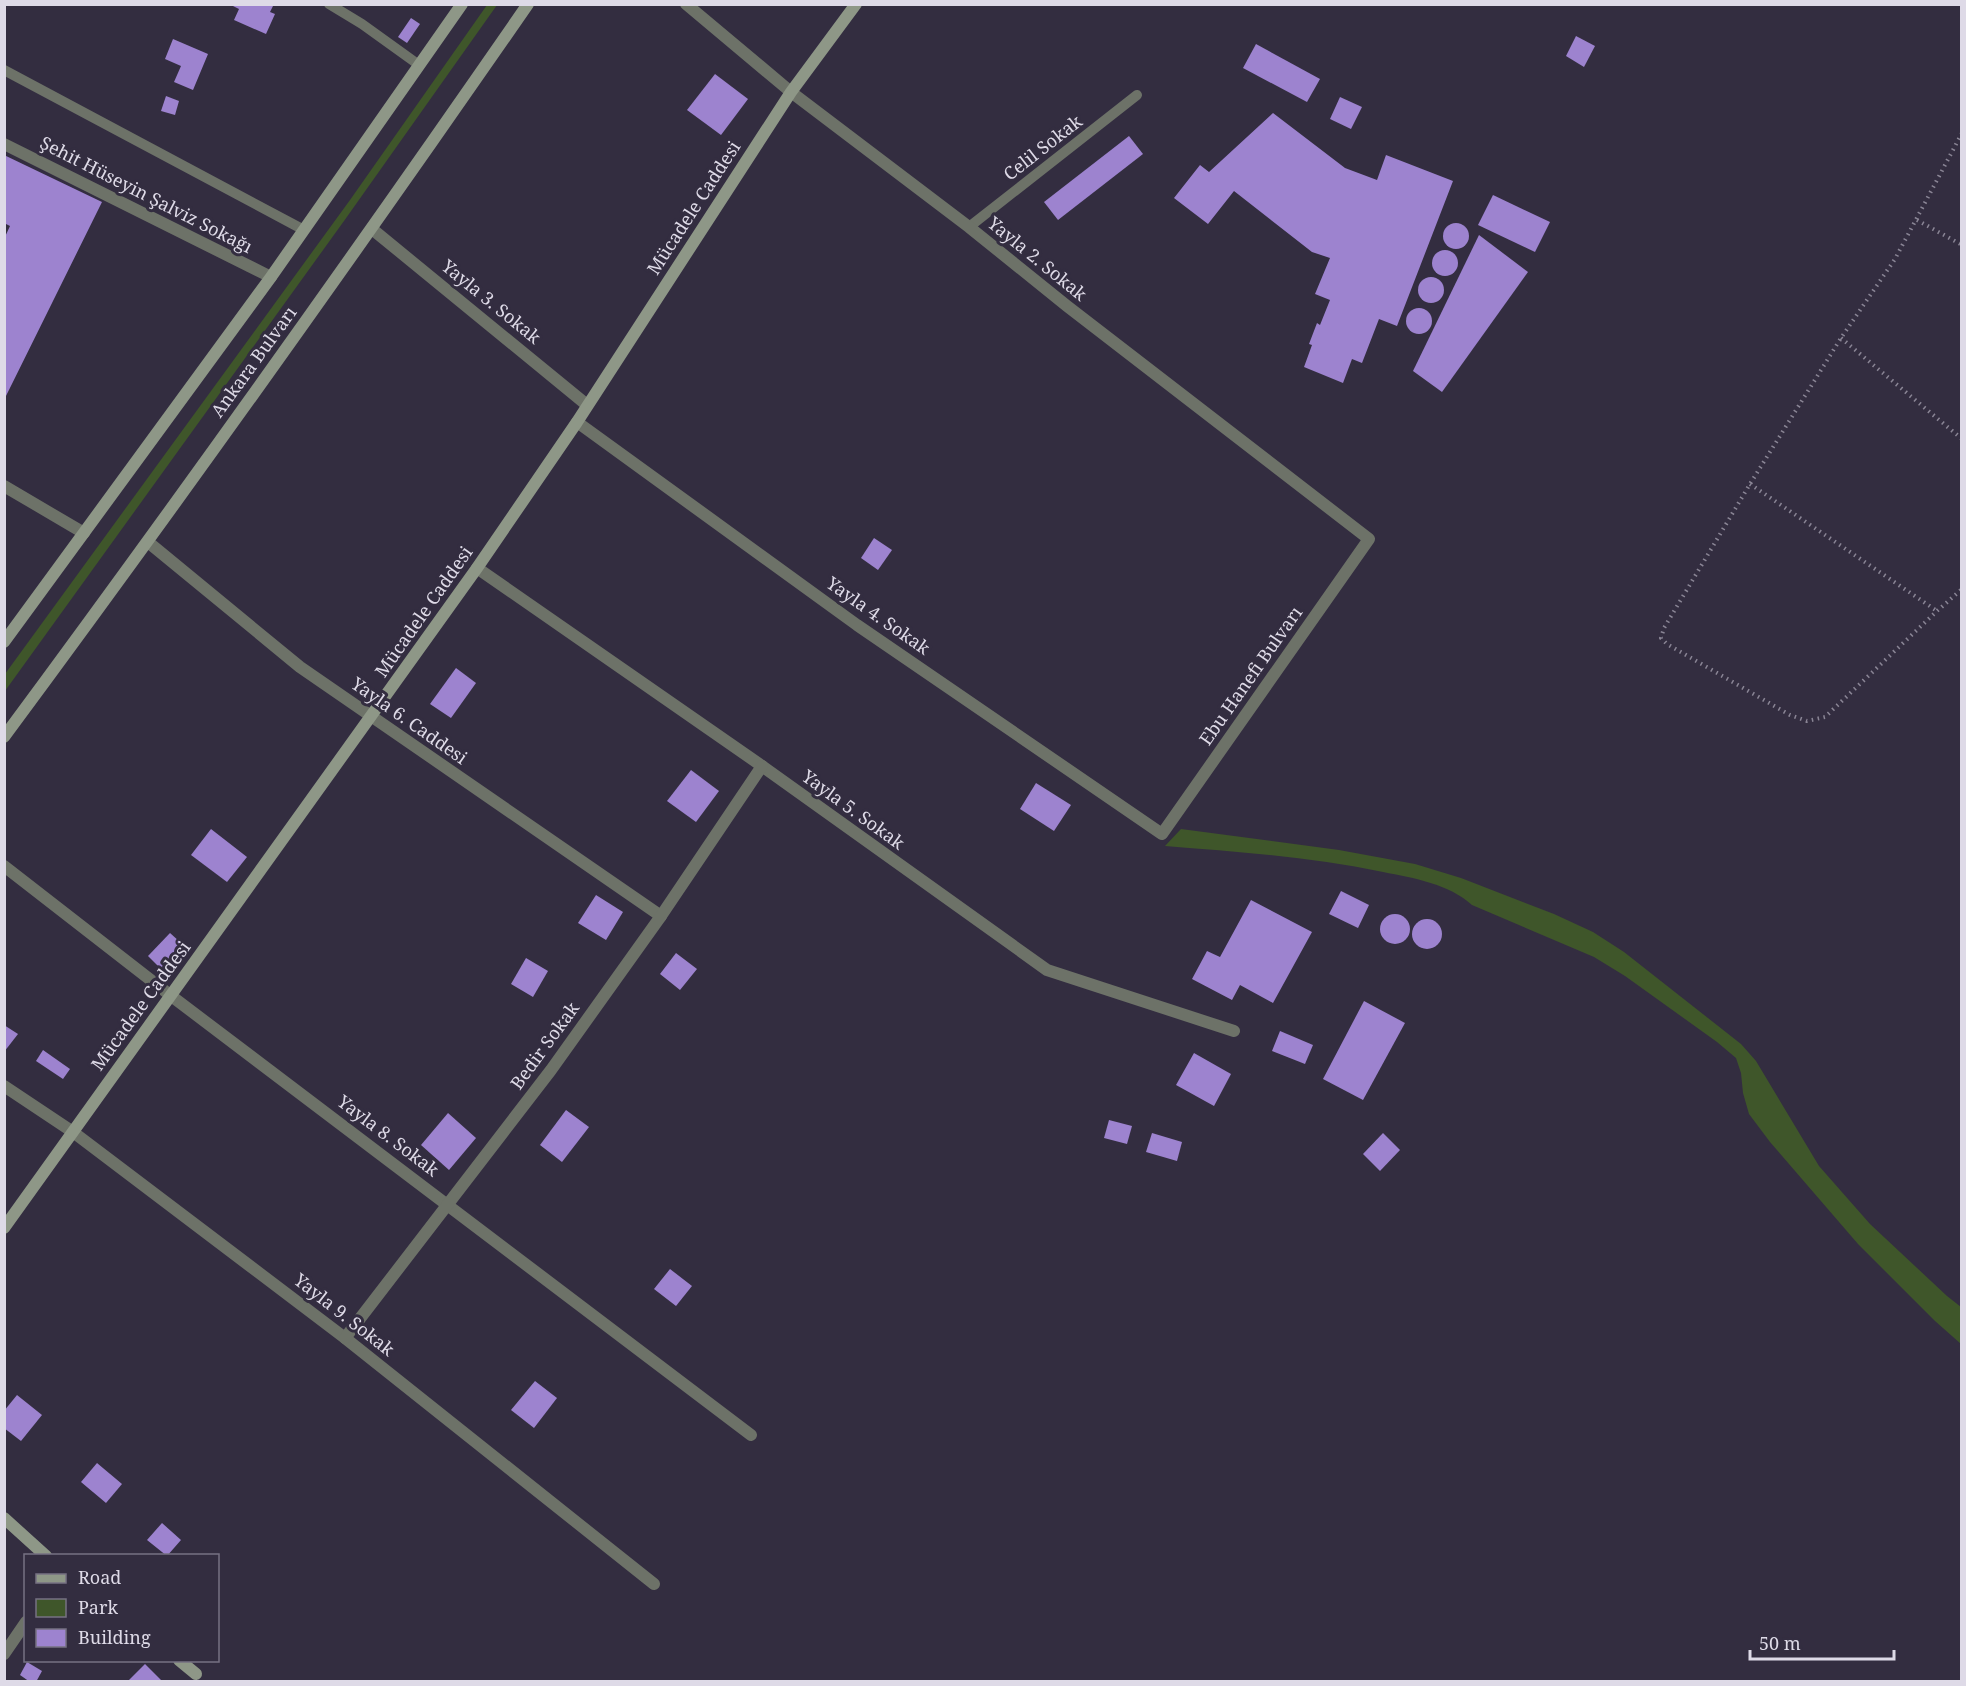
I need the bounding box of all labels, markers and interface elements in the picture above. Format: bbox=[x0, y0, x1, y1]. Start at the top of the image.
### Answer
street label: Celil Sokak bbox=[998, 109, 1087, 185]
street label: Şehit Hüseyin Şalviz Sokağı bbox=[36, 130, 257, 258]
street label: Mücadele Caddesi bbox=[641, 136, 745, 279]
street label: Yayla 2. Sokak bbox=[982, 210, 1093, 306]
street label: Yayla 3. Sokak bbox=[436, 253, 547, 349]
street label: Ankara Bulvarı bbox=[205, 301, 302, 422]
street label: Mücadele Caddesi bbox=[369, 541, 478, 682]
street label: Yayla 4. Sokak bbox=[821, 570, 935, 660]
street label: Ebu Hanefi Bulvarı bbox=[1193, 601, 1307, 750]
street label: Yayla 6. Caddesi bbox=[346, 671, 473, 769]
street label: Yayla 5. Sokak bbox=[797, 763, 910, 855]
street label: Mücadele Caddesi bbox=[85, 936, 195, 1075]
street label: Bedir Sokak bbox=[504, 996, 584, 1094]
street label: Yayla 8. Sokak bbox=[332, 1089, 445, 1182]
street label: Yayla 9. Sokak bbox=[289, 1267, 400, 1361]
legend bbox=[24, 1554, 219, 1662]
text: Road bbox=[78, 1565, 121, 1589]
text: Park bbox=[78, 1595, 118, 1619]
scale bar bbox=[1750, 1623, 1894, 1661]
text: Building bbox=[78, 1625, 151, 1649]
text: 50 m bbox=[1759, 1631, 1801, 1655]

